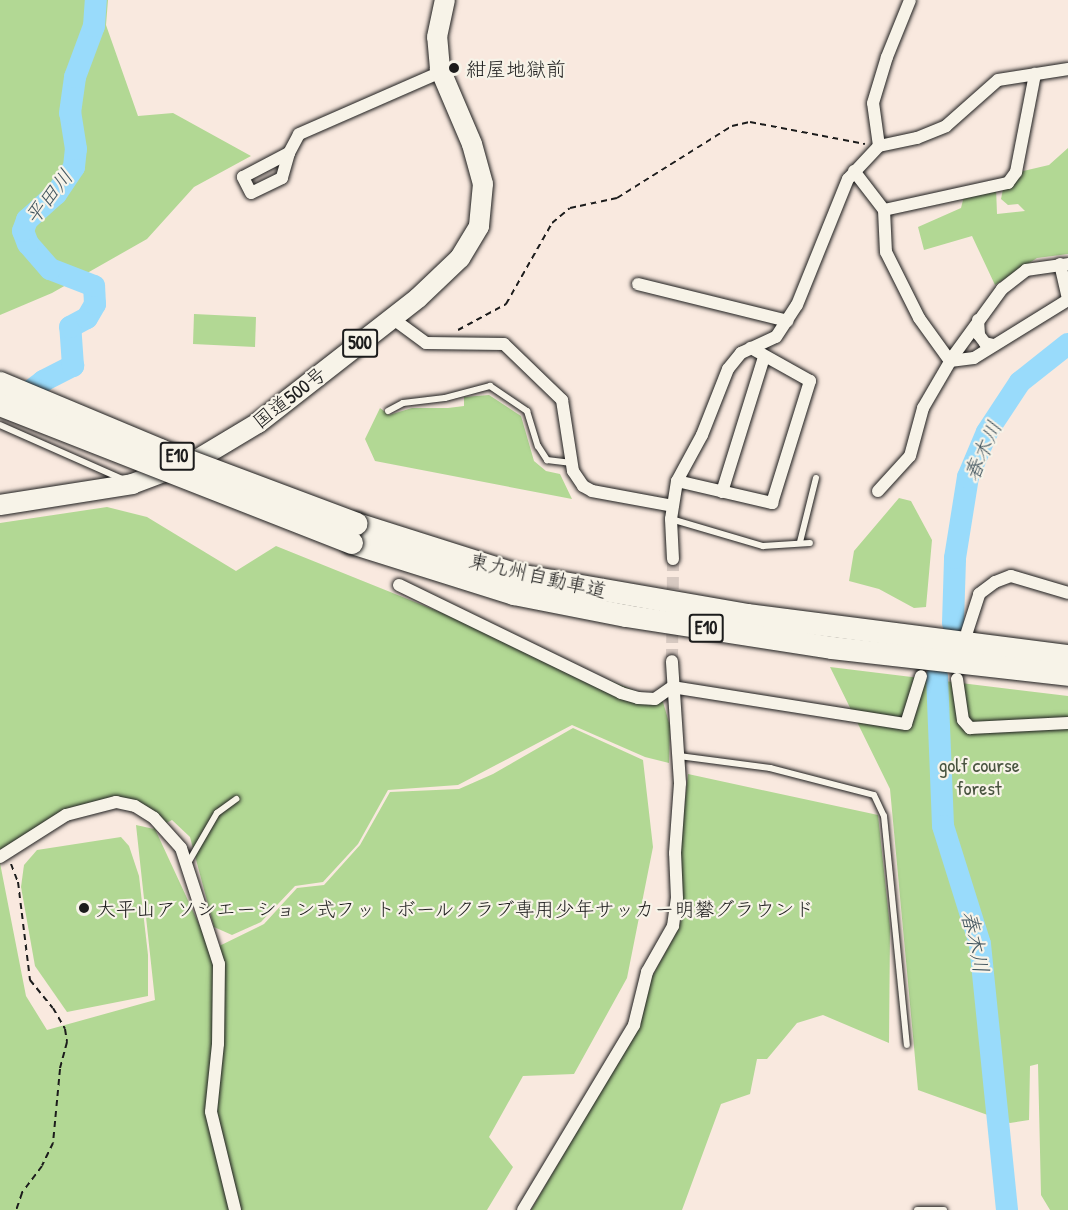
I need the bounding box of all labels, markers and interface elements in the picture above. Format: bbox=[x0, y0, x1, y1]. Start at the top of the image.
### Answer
place label: 紺屋地獄前 bbox=[466, 56, 566, 80]
marker: 紺屋地獄前 bbox=[447, 61, 461, 75]
water label: 平田川 bbox=[20, 164, 78, 230]
road number: 500 bbox=[342, 328, 378, 358]
street label: 国道500号 bbox=[248, 361, 330, 433]
water label: 春木川 bbox=[959, 417, 1007, 485]
road number: E10 bbox=[159, 441, 195, 471]
street label: 東九州自動車道 bbox=[467, 548, 609, 602]
road number: E10 bbox=[688, 613, 724, 643]
park label: golf course forest bbox=[938, 753, 1020, 800]
place label: 大平山アソシエーション式フットボールクラブ専用少年サッカー明礬グラウンド bbox=[96, 896, 816, 920]
marker: 大平山アソシエーション式フットボールクラブ専用少年サッカー明礬グラウンド bbox=[77, 901, 91, 915]
water label: 春木川 bbox=[956, 909, 994, 975]

